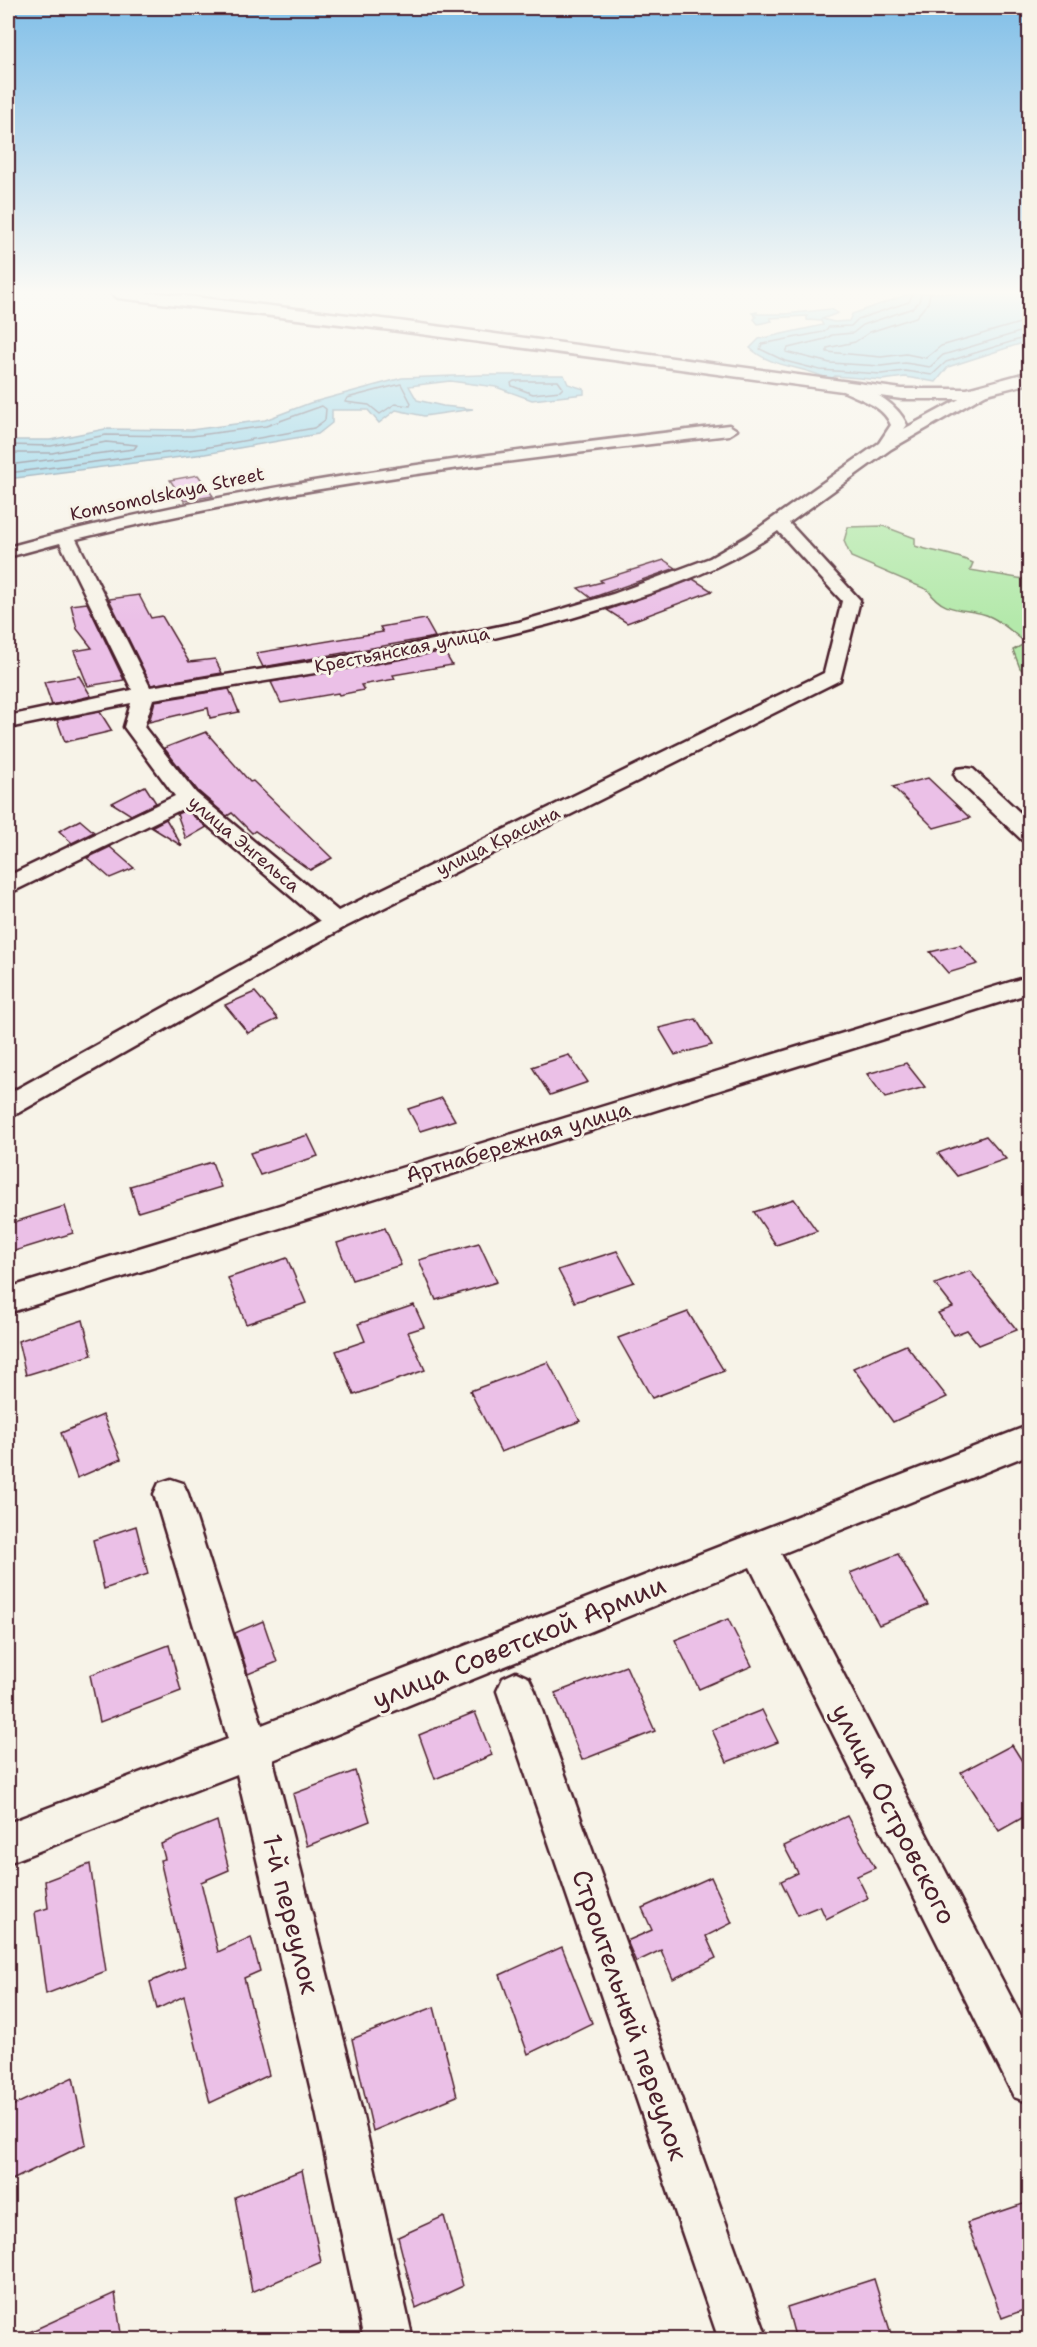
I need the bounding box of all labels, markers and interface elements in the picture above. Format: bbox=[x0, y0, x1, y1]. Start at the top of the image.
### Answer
street label: Komsomolskaya Street bbox=[68, 462, 266, 526]
street label: Крестьянская улица bbox=[312, 621, 492, 679]
street label: улица Энгельса bbox=[183, 790, 305, 898]
street label: улица Красина bbox=[432, 801, 564, 881]
street label: Артнабережная улица bbox=[402, 1094, 634, 1190]
street label: улица Советской Армии bbox=[367, 1567, 671, 1716]
street label: улица Островского bbox=[824, 1697, 965, 1930]
street label: 1-й переулок bbox=[255, 1830, 328, 1998]
street label: Строительный переулок bbox=[564, 1865, 697, 2165]

